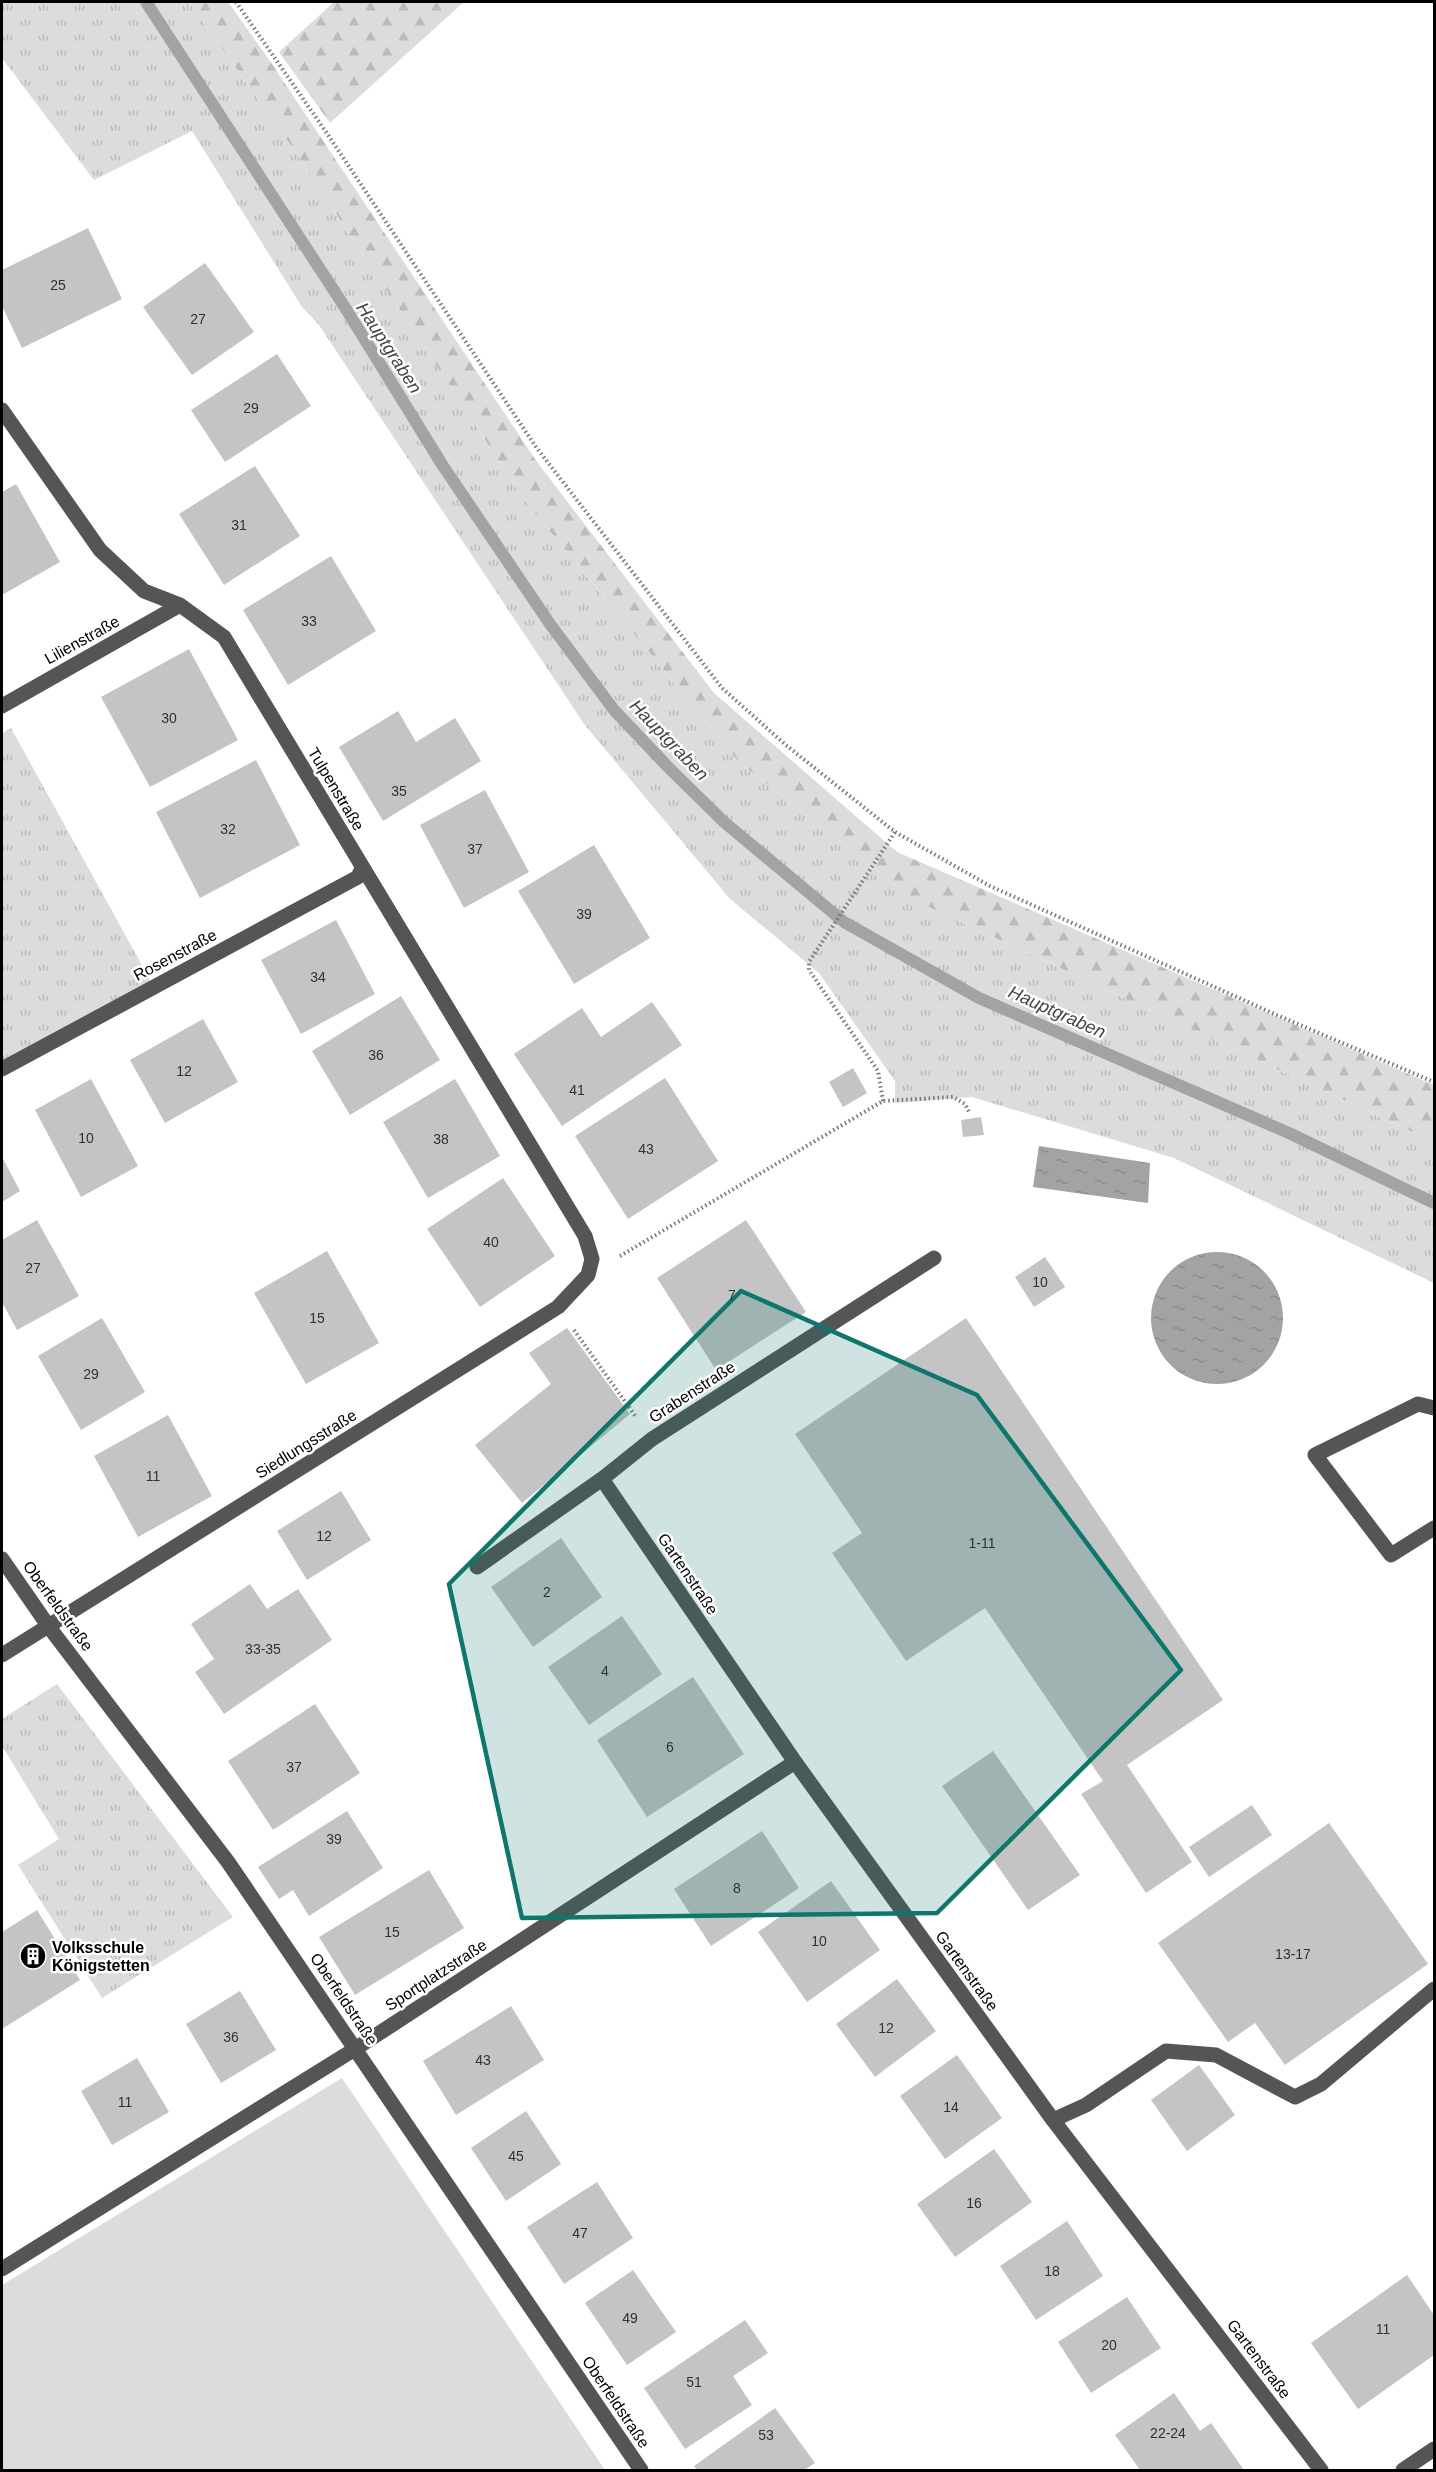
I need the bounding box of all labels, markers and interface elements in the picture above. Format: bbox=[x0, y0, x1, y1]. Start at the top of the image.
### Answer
house number: 25 bbox=[50, 277, 66, 293]
water label: Hauptgraben bbox=[352, 299, 426, 397]
house number: 27 bbox=[190, 311, 206, 327]
house number: 29 bbox=[243, 400, 259, 416]
house number: 31 bbox=[231, 517, 247, 533]
street label: Lilienstraße bbox=[42, 612, 122, 667]
house number: 33 bbox=[301, 613, 317, 629]
water label: Hauptgraben bbox=[626, 696, 712, 784]
house number: 30 bbox=[161, 710, 177, 726]
street label: Tulpenstraße bbox=[305, 744, 367, 834]
house number: 35 bbox=[391, 783, 407, 799]
house number: 32 bbox=[220, 821, 236, 837]
house number: 37 bbox=[467, 841, 483, 857]
house number: 39 bbox=[576, 906, 592, 922]
street label: Rosenstraße bbox=[131, 926, 220, 984]
house number: 34 bbox=[310, 969, 326, 985]
water label: Hauptgraben bbox=[1005, 982, 1109, 1042]
house number: 36 bbox=[368, 1047, 384, 1063]
house number: 12 bbox=[176, 1063, 192, 1079]
house number: 41 bbox=[569, 1082, 585, 1098]
house number: 10 bbox=[78, 1130, 94, 1146]
house number: 38 bbox=[433, 1131, 449, 1147]
house number: 43 bbox=[638, 1141, 654, 1157]
house number: 40 bbox=[483, 1234, 499, 1250]
house number: 27 bbox=[25, 1260, 41, 1276]
house number: 10 bbox=[1032, 1274, 1048, 1290]
house number: 7 bbox=[728, 1287, 736, 1303]
house number: 15 bbox=[309, 1310, 325, 1326]
street label: Grabenstraße bbox=[646, 1358, 738, 1426]
house number: 29 bbox=[83, 1366, 99, 1382]
street label: Siedlungsstraße bbox=[252, 1406, 360, 1482]
house number: 11 bbox=[146, 1468, 160, 1484]
house number: 12 bbox=[316, 1528, 332, 1544]
street label: Gartenstraße bbox=[655, 1530, 721, 1618]
house number: 1-11 bbox=[969, 1535, 996, 1551]
street label: Oberfeldstraße bbox=[20, 1558, 96, 1654]
house number: 2 bbox=[543, 1584, 551, 1600]
house number: 33-35 bbox=[245, 1641, 281, 1657]
house number: 4 bbox=[601, 1663, 609, 1679]
house number: 6 bbox=[666, 1739, 674, 1755]
house number: 37 bbox=[286, 1759, 302, 1775]
house number: 39 bbox=[326, 1831, 342, 1847]
house number: 8 bbox=[733, 1880, 741, 1896]
house number: 15 bbox=[384, 1924, 400, 1940]
street label: Gartenstraße bbox=[932, 1928, 1002, 2014]
house number: 10 bbox=[811, 1933, 827, 1949]
street label: Sportplatzstraße bbox=[382, 1936, 490, 2014]
place label: Volksschule Königstetten bbox=[52, 1939, 150, 1974]
building icon: Volksschule Königstetten bbox=[18, 1941, 48, 1971]
house number: 13-17 bbox=[1275, 1946, 1311, 1962]
street label: Oberfeldstraße bbox=[307, 1950, 381, 2048]
house number: 12 bbox=[878, 2020, 894, 2036]
house number: 36 bbox=[223, 2029, 239, 2045]
house number: 43 bbox=[475, 2052, 491, 2068]
house number: 11 bbox=[118, 2094, 132, 2110]
house number: 14 bbox=[943, 2099, 959, 2115]
house number: 45 bbox=[508, 2148, 524, 2164]
house number: 16 bbox=[966, 2195, 982, 2211]
house number: 47 bbox=[572, 2225, 588, 2241]
house number: 18 bbox=[1044, 2263, 1060, 2279]
house number: 49 bbox=[622, 2310, 638, 2326]
street label: Gartenstraße bbox=[1224, 2316, 1294, 2402]
house number: 11 bbox=[1376, 2321, 1390, 2337]
house number: 20 bbox=[1101, 2337, 1117, 2353]
street label: Oberfeldstraße bbox=[579, 2353, 653, 2451]
house number: 51 bbox=[686, 2374, 702, 2390]
house number: 22-24 bbox=[1150, 2425, 1186, 2441]
house number: 53 bbox=[758, 2427, 774, 2443]

